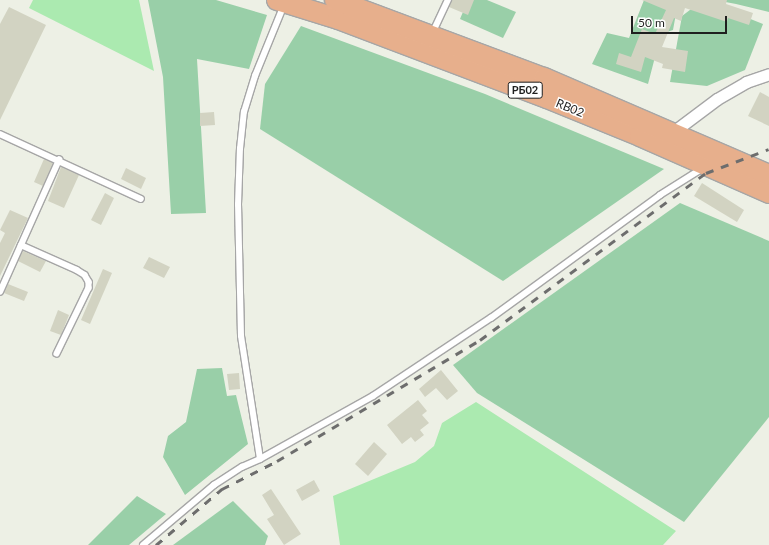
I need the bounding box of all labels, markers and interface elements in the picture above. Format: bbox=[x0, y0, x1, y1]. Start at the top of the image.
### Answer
scale bar bbox=[633, 8, 729, 34]
text: 50 m bbox=[638, 15, 665, 30]
road number: РБ02 bbox=[507, 81, 543, 99]
street label: RB02 bbox=[554, 96, 586, 120]

